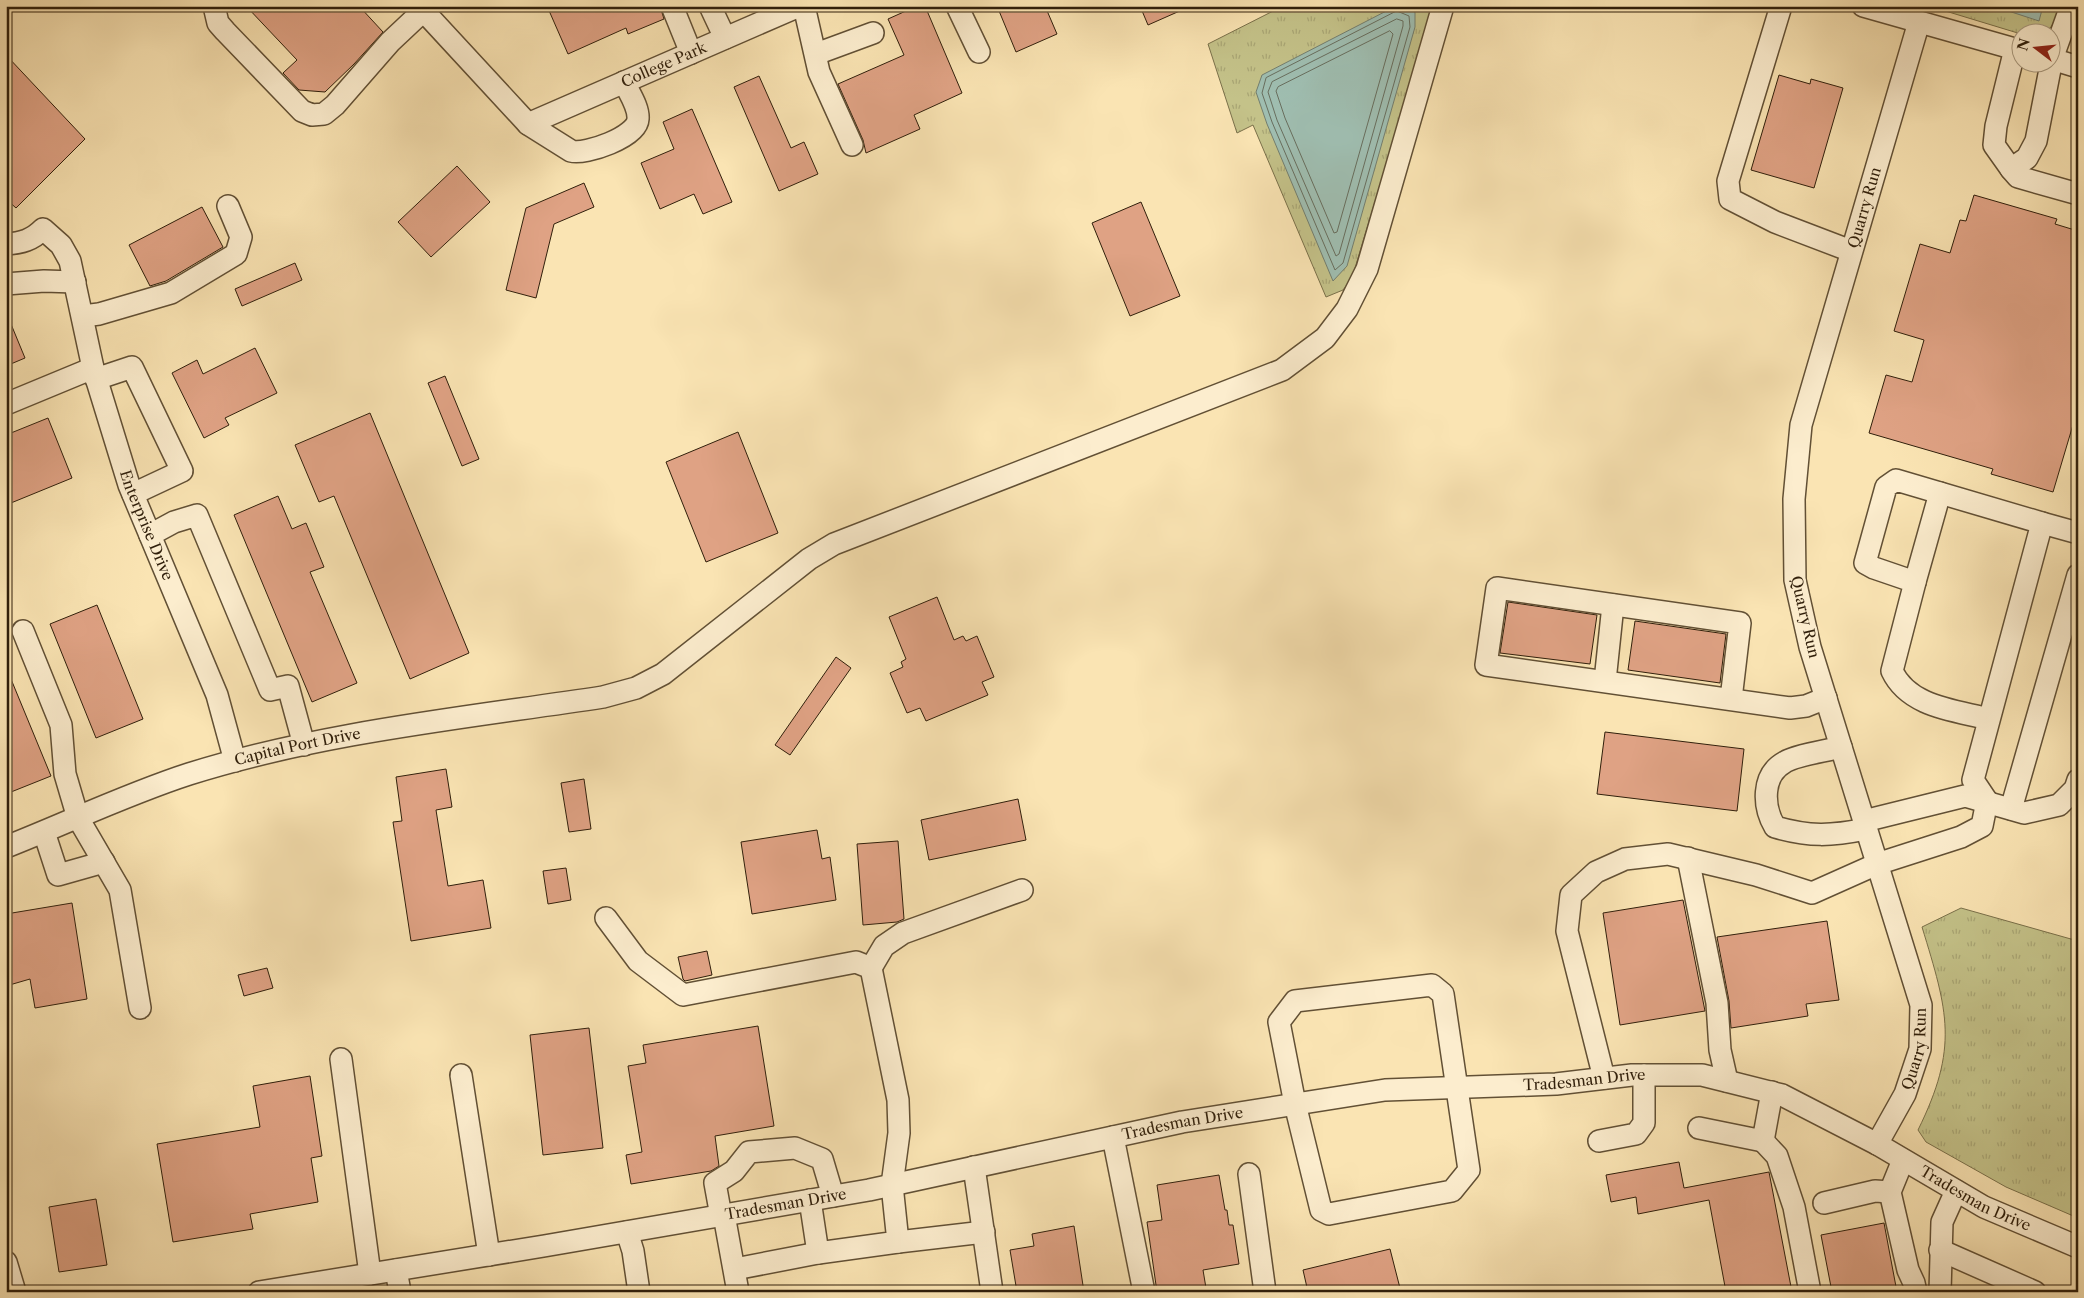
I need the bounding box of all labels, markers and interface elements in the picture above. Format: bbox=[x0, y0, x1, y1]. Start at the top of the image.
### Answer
north arrow bbox=[2012, 22, 2062, 72]
text: N bbox=[2013, 36, 2034, 53]
street label: College Park bbox=[618, 37, 710, 91]
street label: Quarry Run bbox=[1843, 164, 1885, 250]
street label: Enterprise Drive bbox=[116, 468, 178, 583]
street label: Quarry Run bbox=[1787, 574, 1824, 660]
street label: Capital Port Drive bbox=[232, 724, 362, 769]
street label: Quarry Run bbox=[1897, 1007, 1930, 1092]
street label: Tradesman Drive bbox=[1523, 1065, 1646, 1094]
street label: Tradesman Drive bbox=[1120, 1103, 1244, 1144]
street label: Tradesman Drive bbox=[1917, 1161, 2034, 1235]
street label: Tradesman Drive bbox=[723, 1184, 848, 1224]

